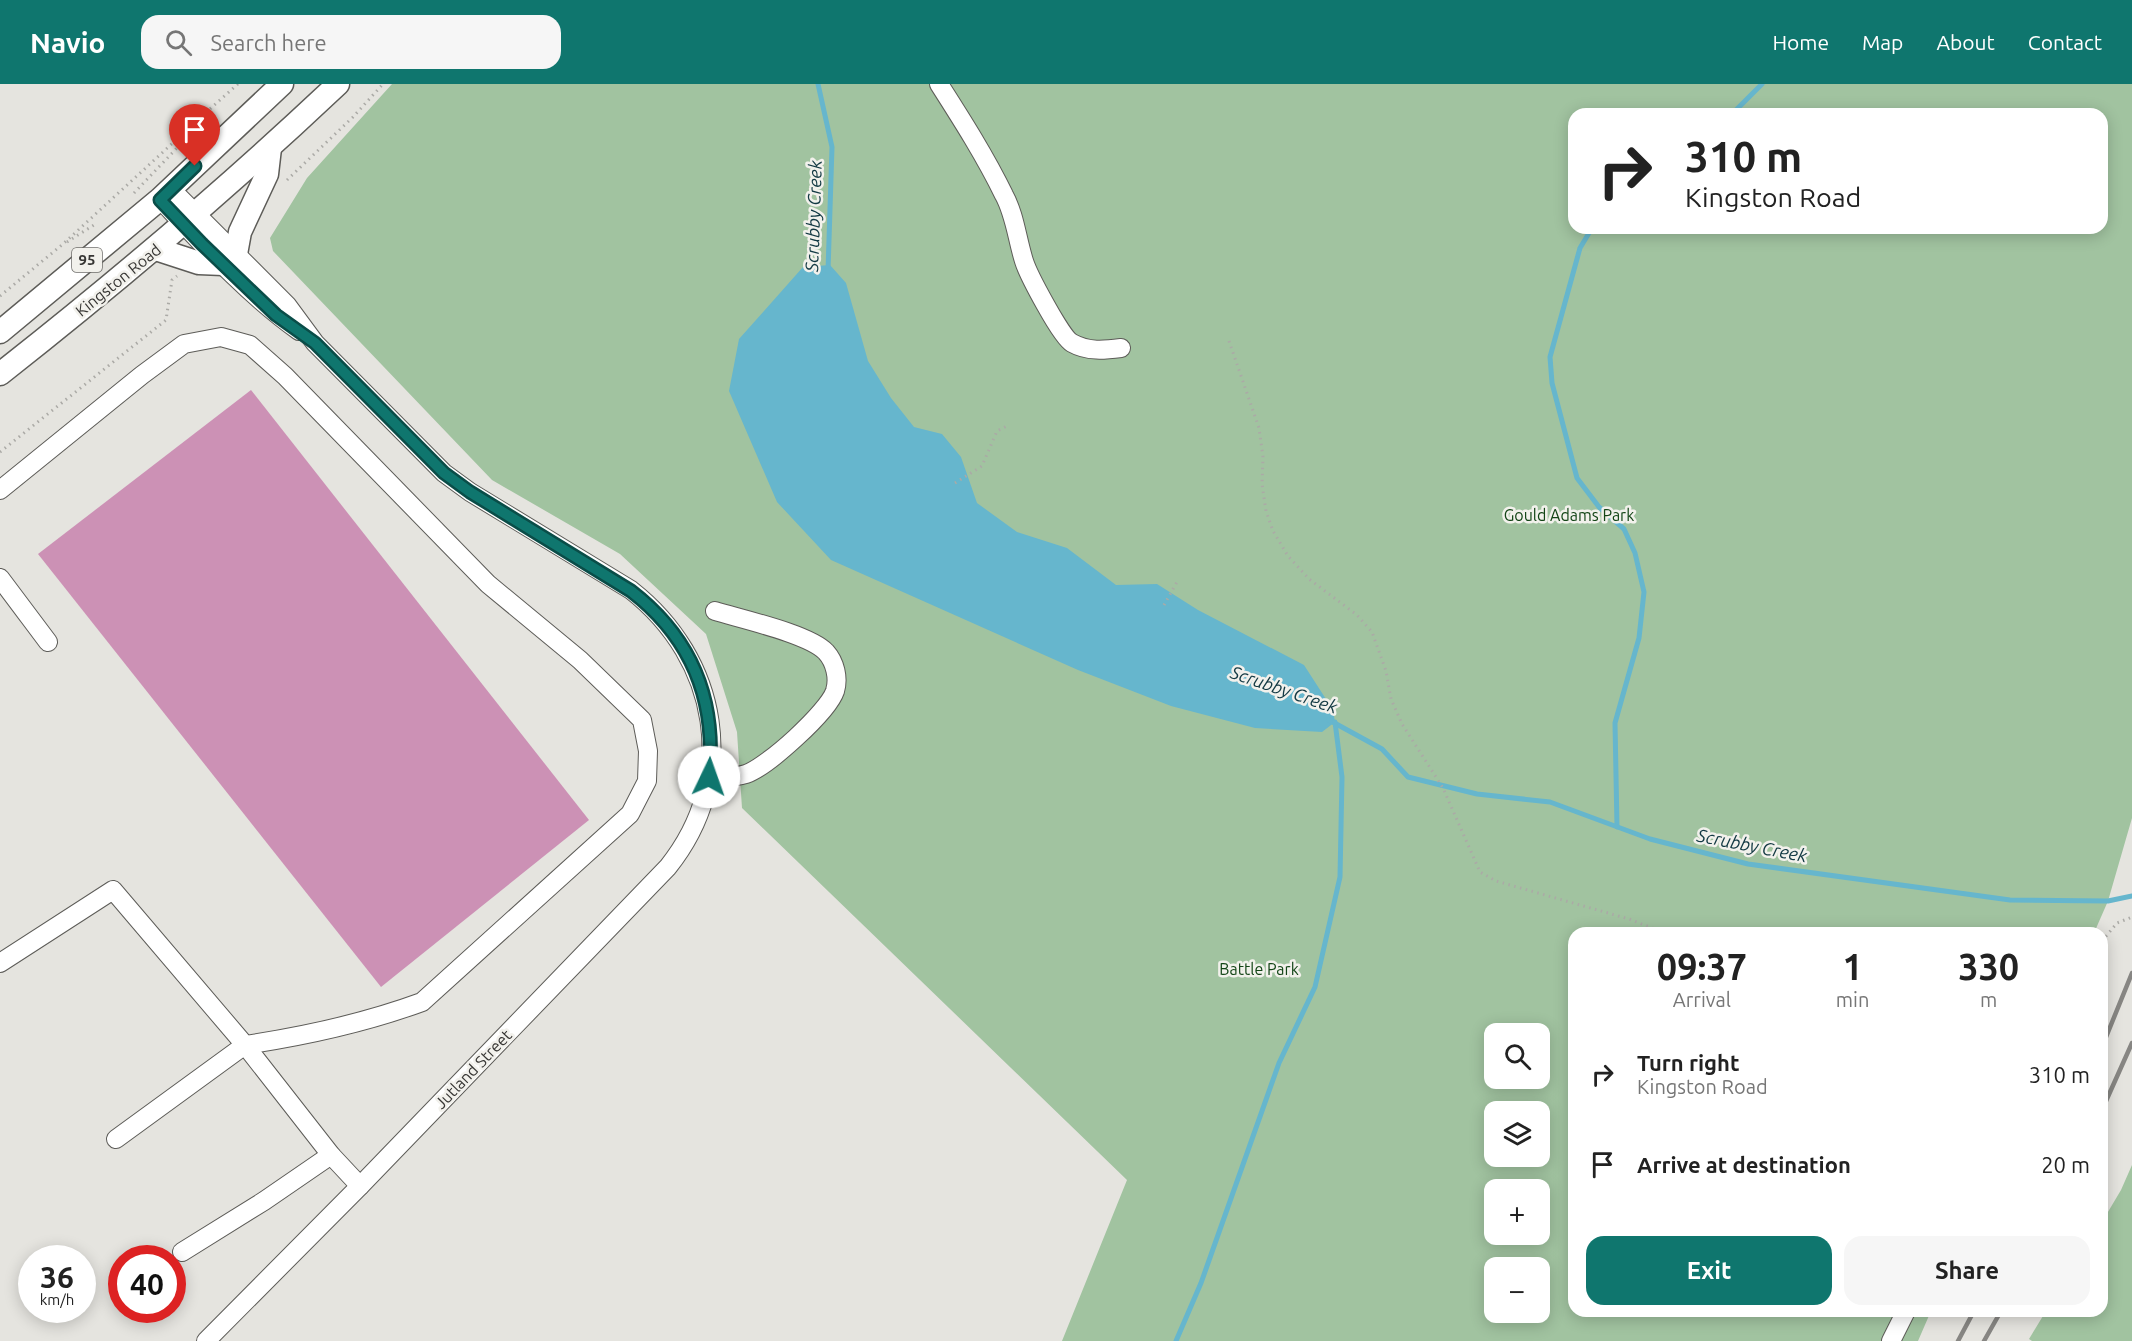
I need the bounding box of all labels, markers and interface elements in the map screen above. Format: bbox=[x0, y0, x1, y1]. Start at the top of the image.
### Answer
search box bbox=[141, 15, 561, 69]
icon: search bbox=[162, 26, 195, 59]
text: Navio bbox=[30, 27, 105, 58]
text: Search here bbox=[210, 30, 327, 55]
text: Home bbox=[1772, 30, 1829, 54]
text: Map bbox=[1862, 30, 1903, 54]
text: About bbox=[1936, 30, 1995, 54]
text: Contact bbox=[2028, 30, 2102, 54]
pin bbox=[169, 104, 220, 166]
icon: arrive bbox=[178, 113, 211, 146]
icon: right bbox=[1586, 132, 1664, 210]
text: 310 m bbox=[1685, 133, 1802, 180]
water label: Scrubby Creek bbox=[801, 159, 825, 273]
text: Kingston Road bbox=[1685, 182, 1861, 212]
street label: Kingston Road bbox=[72, 240, 164, 320]
road number: 95 bbox=[72, 248, 102, 272]
park label: Gould Adams Park bbox=[1504, 506, 1634, 524]
water label: Scrubby Creek bbox=[1227, 661, 1341, 717]
position arrow bbox=[677, 745, 741, 809]
water label: Scrubby Creek bbox=[1694, 824, 1810, 866]
text: 09:37 bbox=[1657, 946, 1747, 987]
text: 1 bbox=[1842, 946, 1863, 987]
text: 330 bbox=[1958, 946, 2019, 987]
park label: Battle Park bbox=[1219, 960, 1299, 978]
text: Arrival bbox=[1673, 988, 1731, 1011]
text: min bbox=[1836, 988, 1869, 1011]
text: m bbox=[1980, 988, 1997, 1011]
map controls bbox=[1484, 1023, 1550, 1323]
button: search bbox=[1484, 1023, 1550, 1089]
street label: Jutland Street bbox=[431, 1025, 516, 1112]
text: Turn right bbox=[1637, 1050, 1739, 1075]
icon: right bbox=[1586, 1058, 1619, 1091]
text: 310 m bbox=[2029, 1062, 2090, 1087]
text: Kingston Road bbox=[1637, 1075, 1768, 1098]
button: layers bbox=[1484, 1101, 1550, 1167]
icon: arrive bbox=[1586, 1148, 1619, 1181]
text: Arrive at destination bbox=[1637, 1152, 1851, 1177]
text: 20 m bbox=[2041, 1152, 2090, 1177]
button: + bbox=[1484, 1179, 1550, 1245]
button: Exit bbox=[1586, 1236, 1832, 1305]
button: Share bbox=[1844, 1236, 2090, 1305]
speed limit sign: 40 bbox=[108, 1245, 186, 1323]
button: − bbox=[1484, 1257, 1550, 1323]
text: 36 bbox=[40, 1260, 74, 1294]
text: km/h bbox=[40, 1291, 74, 1308]

